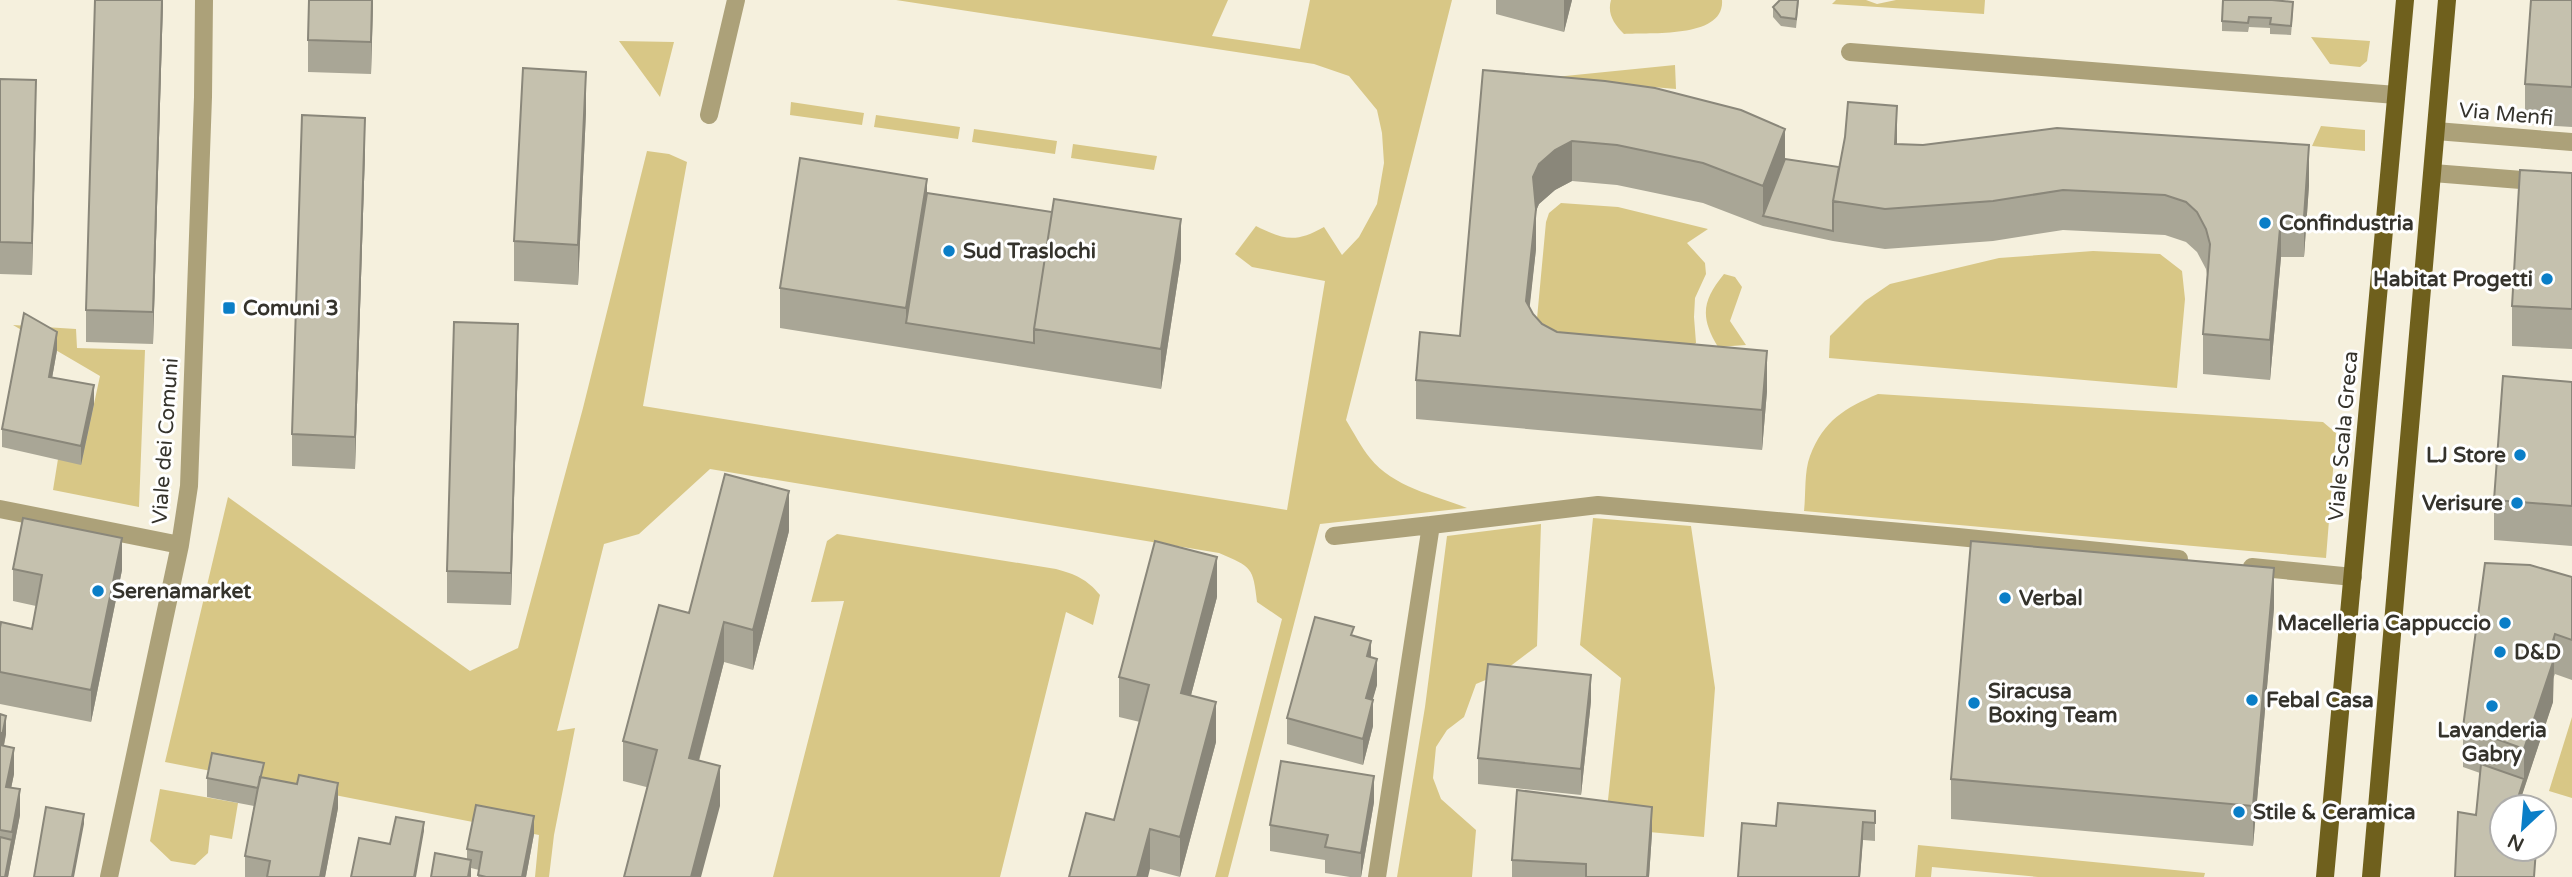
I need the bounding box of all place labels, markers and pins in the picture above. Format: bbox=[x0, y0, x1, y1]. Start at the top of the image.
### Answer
place label: Confindustria bbox=[2279, 211, 2414, 236]
marker: Confindustria bbox=[2257, 215, 2273, 231]
place label: Sud Traslochi bbox=[963, 239, 1096, 264]
marker: Sud Traslochi bbox=[941, 243, 957, 259]
place label: Habitat Progetti bbox=[2373, 267, 2533, 292]
marker: Habitat Progetti bbox=[2539, 271, 2555, 287]
place label: Comuni 3 bbox=[243, 296, 339, 321]
marker: Comuni 3 bbox=[221, 300, 237, 316]
place label: LJ Store bbox=[2426, 443, 2506, 468]
marker: LJ Store bbox=[2512, 447, 2528, 463]
place label: Verisure bbox=[2422, 491, 2503, 516]
marker: Verisure bbox=[2509, 495, 2525, 511]
place label: Serenamarket bbox=[112, 579, 251, 604]
marker: Serenamarket bbox=[90, 583, 106, 599]
place label: Verbal bbox=[2019, 586, 2083, 611]
marker: Verbal bbox=[1997, 590, 2013, 606]
place label: Macelleria Cappuccio bbox=[2277, 611, 2491, 636]
marker: Macelleria Cappuccio bbox=[2497, 615, 2513, 631]
place label: D&D bbox=[2514, 640, 2561, 665]
marker: D&D bbox=[2492, 644, 2508, 660]
place label: Siracusa Boxing Team bbox=[1988, 679, 2117, 728]
place label: Febal Casa bbox=[2266, 688, 2374, 713]
marker: Febal Casa bbox=[2244, 692, 2260, 708]
marker: Siracusa Boxing Team bbox=[1966, 695, 1982, 711]
marker: Lavanderia Gabry bbox=[2484, 698, 2500, 714]
place label: Lavanderia Gabry bbox=[2437, 718, 2547, 767]
place label: Stile & Ceramica bbox=[2253, 800, 2416, 825]
marker: Stile & Ceramica bbox=[2231, 804, 2247, 820]

